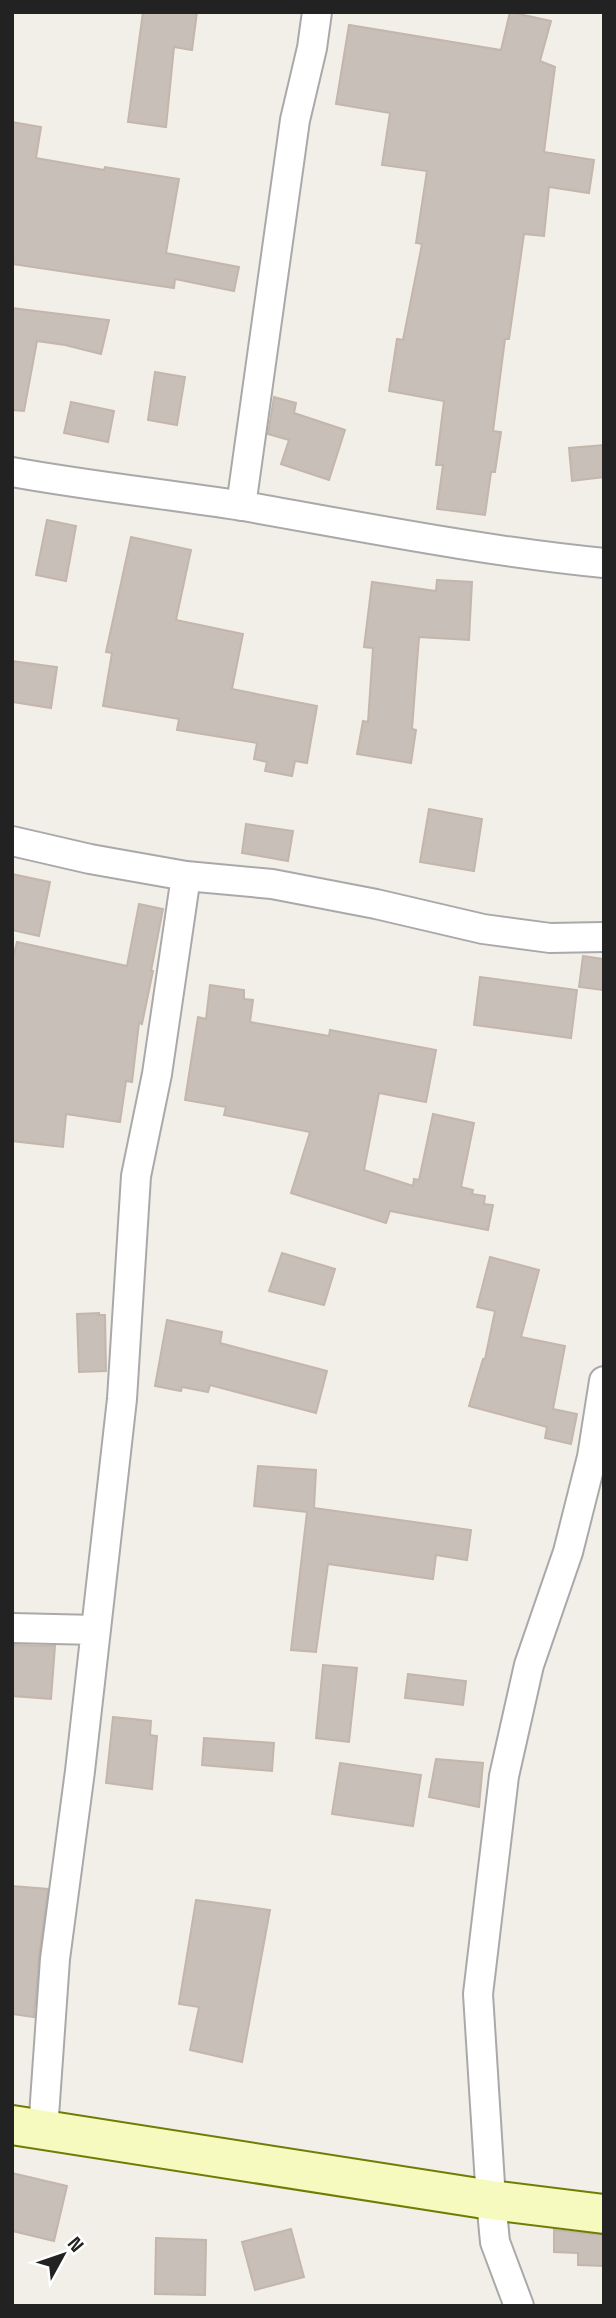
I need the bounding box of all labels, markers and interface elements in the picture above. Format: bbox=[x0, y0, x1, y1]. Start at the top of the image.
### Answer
north arrow bbox=[28, 2220, 98, 2290]
text: N bbox=[62, 2231, 89, 2257]

